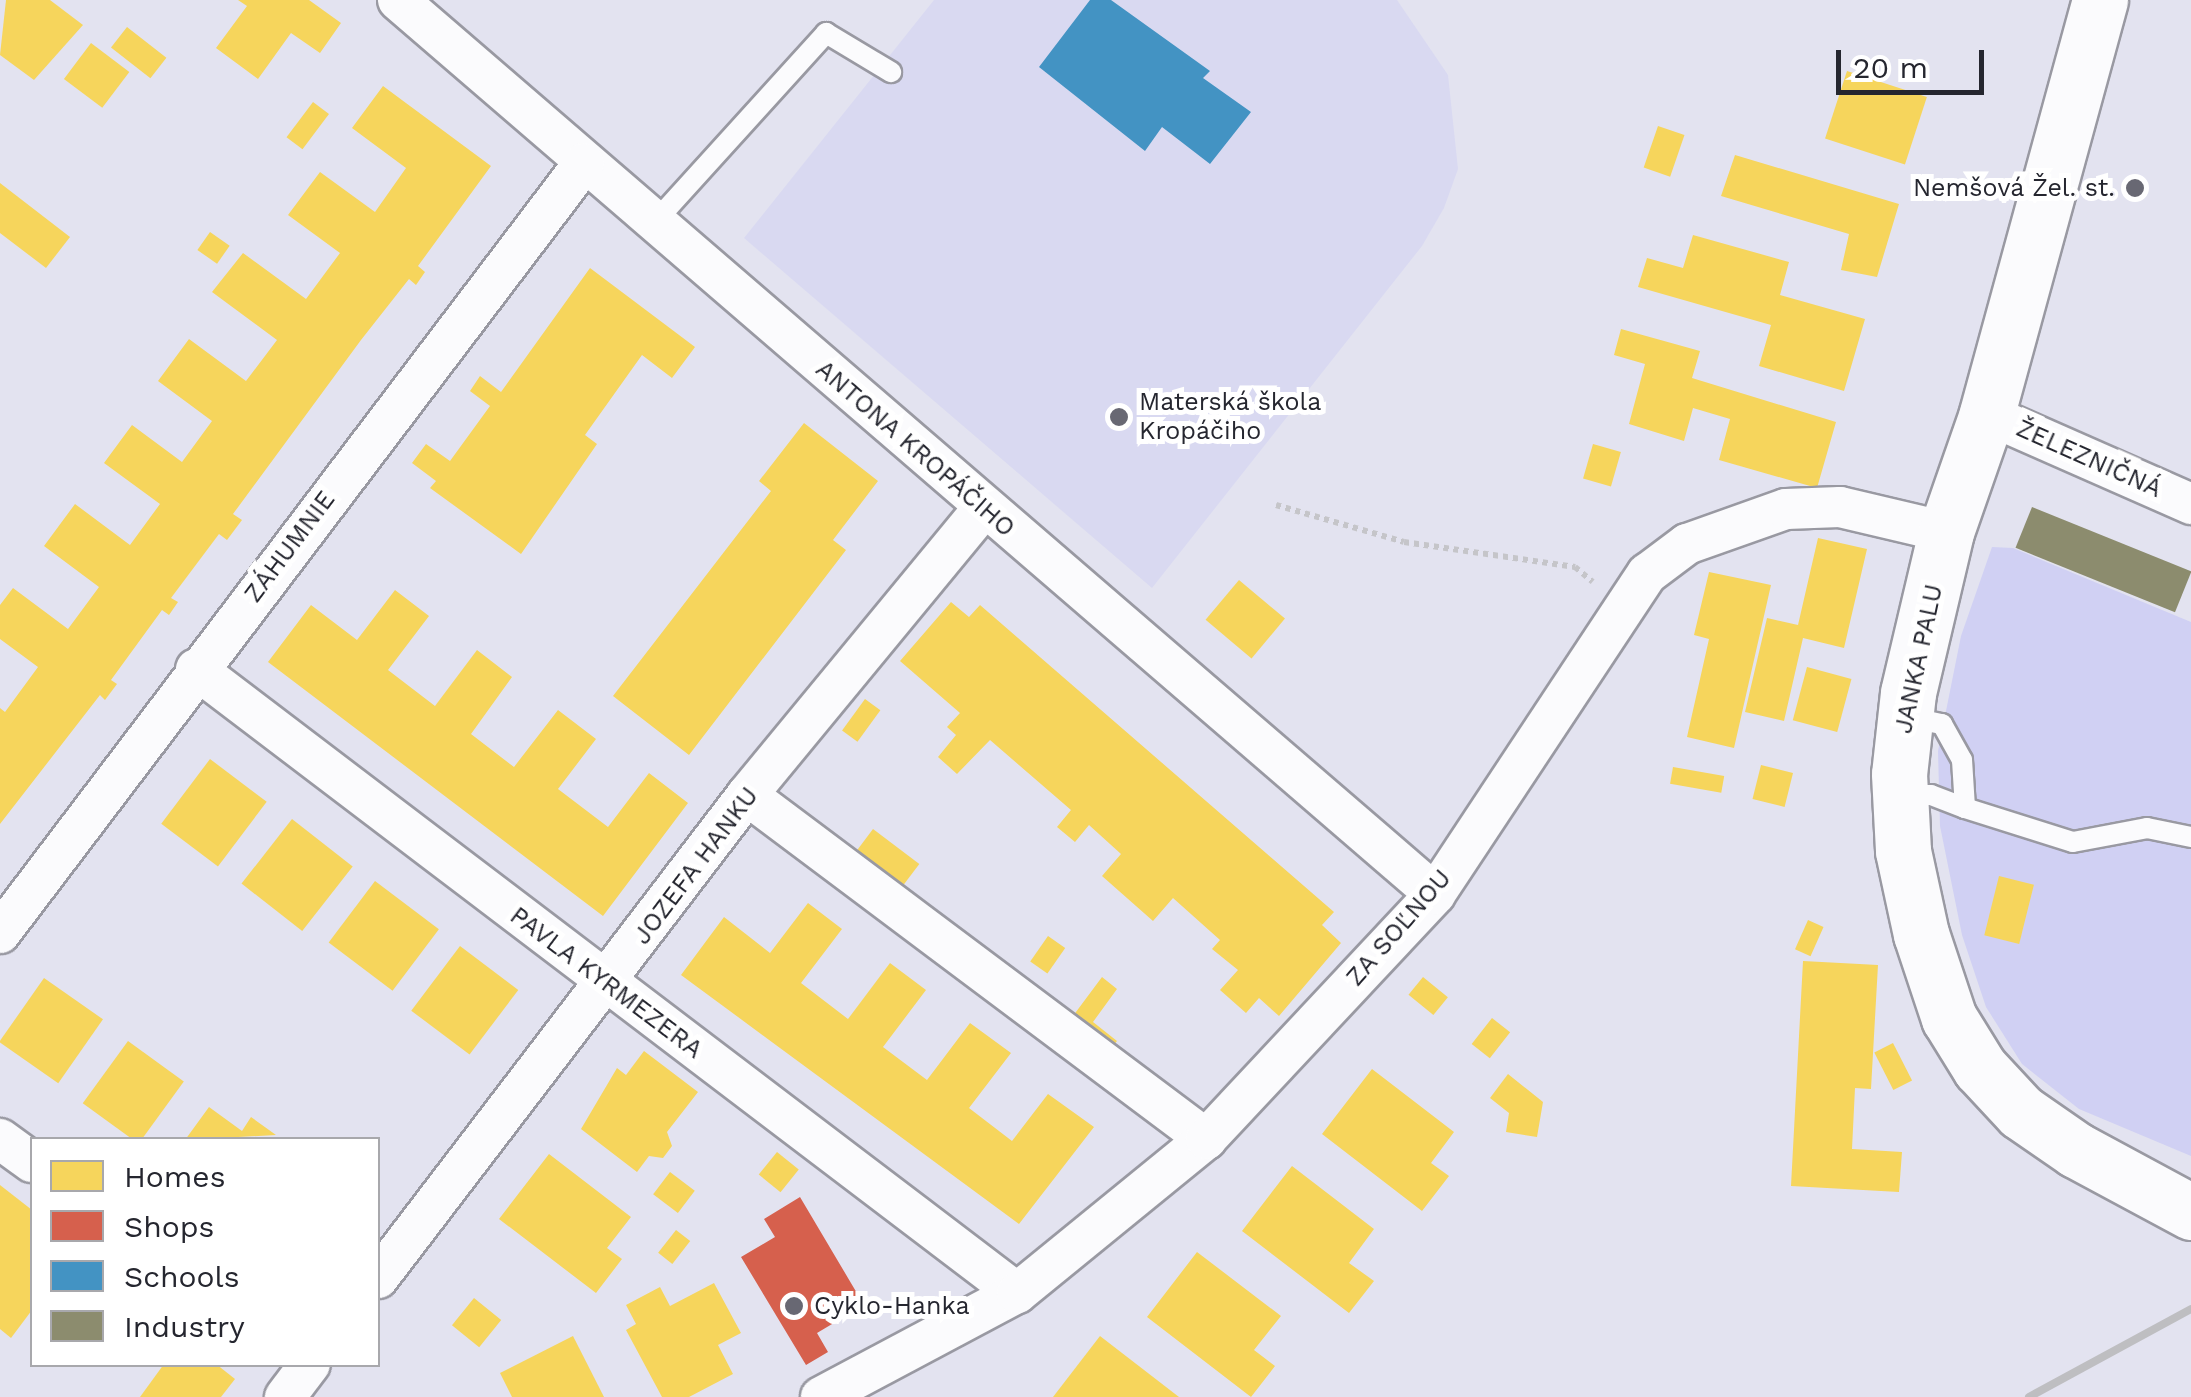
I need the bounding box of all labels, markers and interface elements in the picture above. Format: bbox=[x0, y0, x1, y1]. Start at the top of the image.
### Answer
scale bar bbox=[1841, 30, 1988, 92]
text: 20 m bbox=[1853, 50, 1928, 85]
place label: Nemšová Žel. st. bbox=[1912, 173, 2115, 203]
marker: Nemšová Žel. st. bbox=[2124, 177, 2146, 199]
street label: ANTONA KROPÁČIHO bbox=[809, 354, 1021, 544]
place label: Materská škola Kropáčiho bbox=[1139, 388, 1322, 447]
marker: Materská škola Kropáčiho bbox=[1108, 406, 1130, 428]
street label: ŽELEZNIČNÁ bbox=[2012, 414, 2166, 504]
street label: ZÁHUMNIE bbox=[238, 486, 342, 608]
street label: JANKA PALU bbox=[1888, 581, 1950, 737]
street label: JOZEFA HANKU bbox=[627, 781, 765, 951]
street label: ZA SOĽNOU bbox=[1340, 863, 1458, 993]
street label: PAVLA KYRMEZERA bbox=[503, 901, 709, 1065]
legend bbox=[30, 1137, 380, 1367]
text: Homes bbox=[124, 1159, 226, 1194]
text: Shops bbox=[124, 1209, 214, 1244]
text: Schools bbox=[124, 1259, 240, 1294]
place label: Cyklo-Hanka bbox=[814, 1291, 970, 1321]
marker: Cyklo-Hanka bbox=[783, 1295, 805, 1317]
text: Industry bbox=[124, 1309, 245, 1344]

